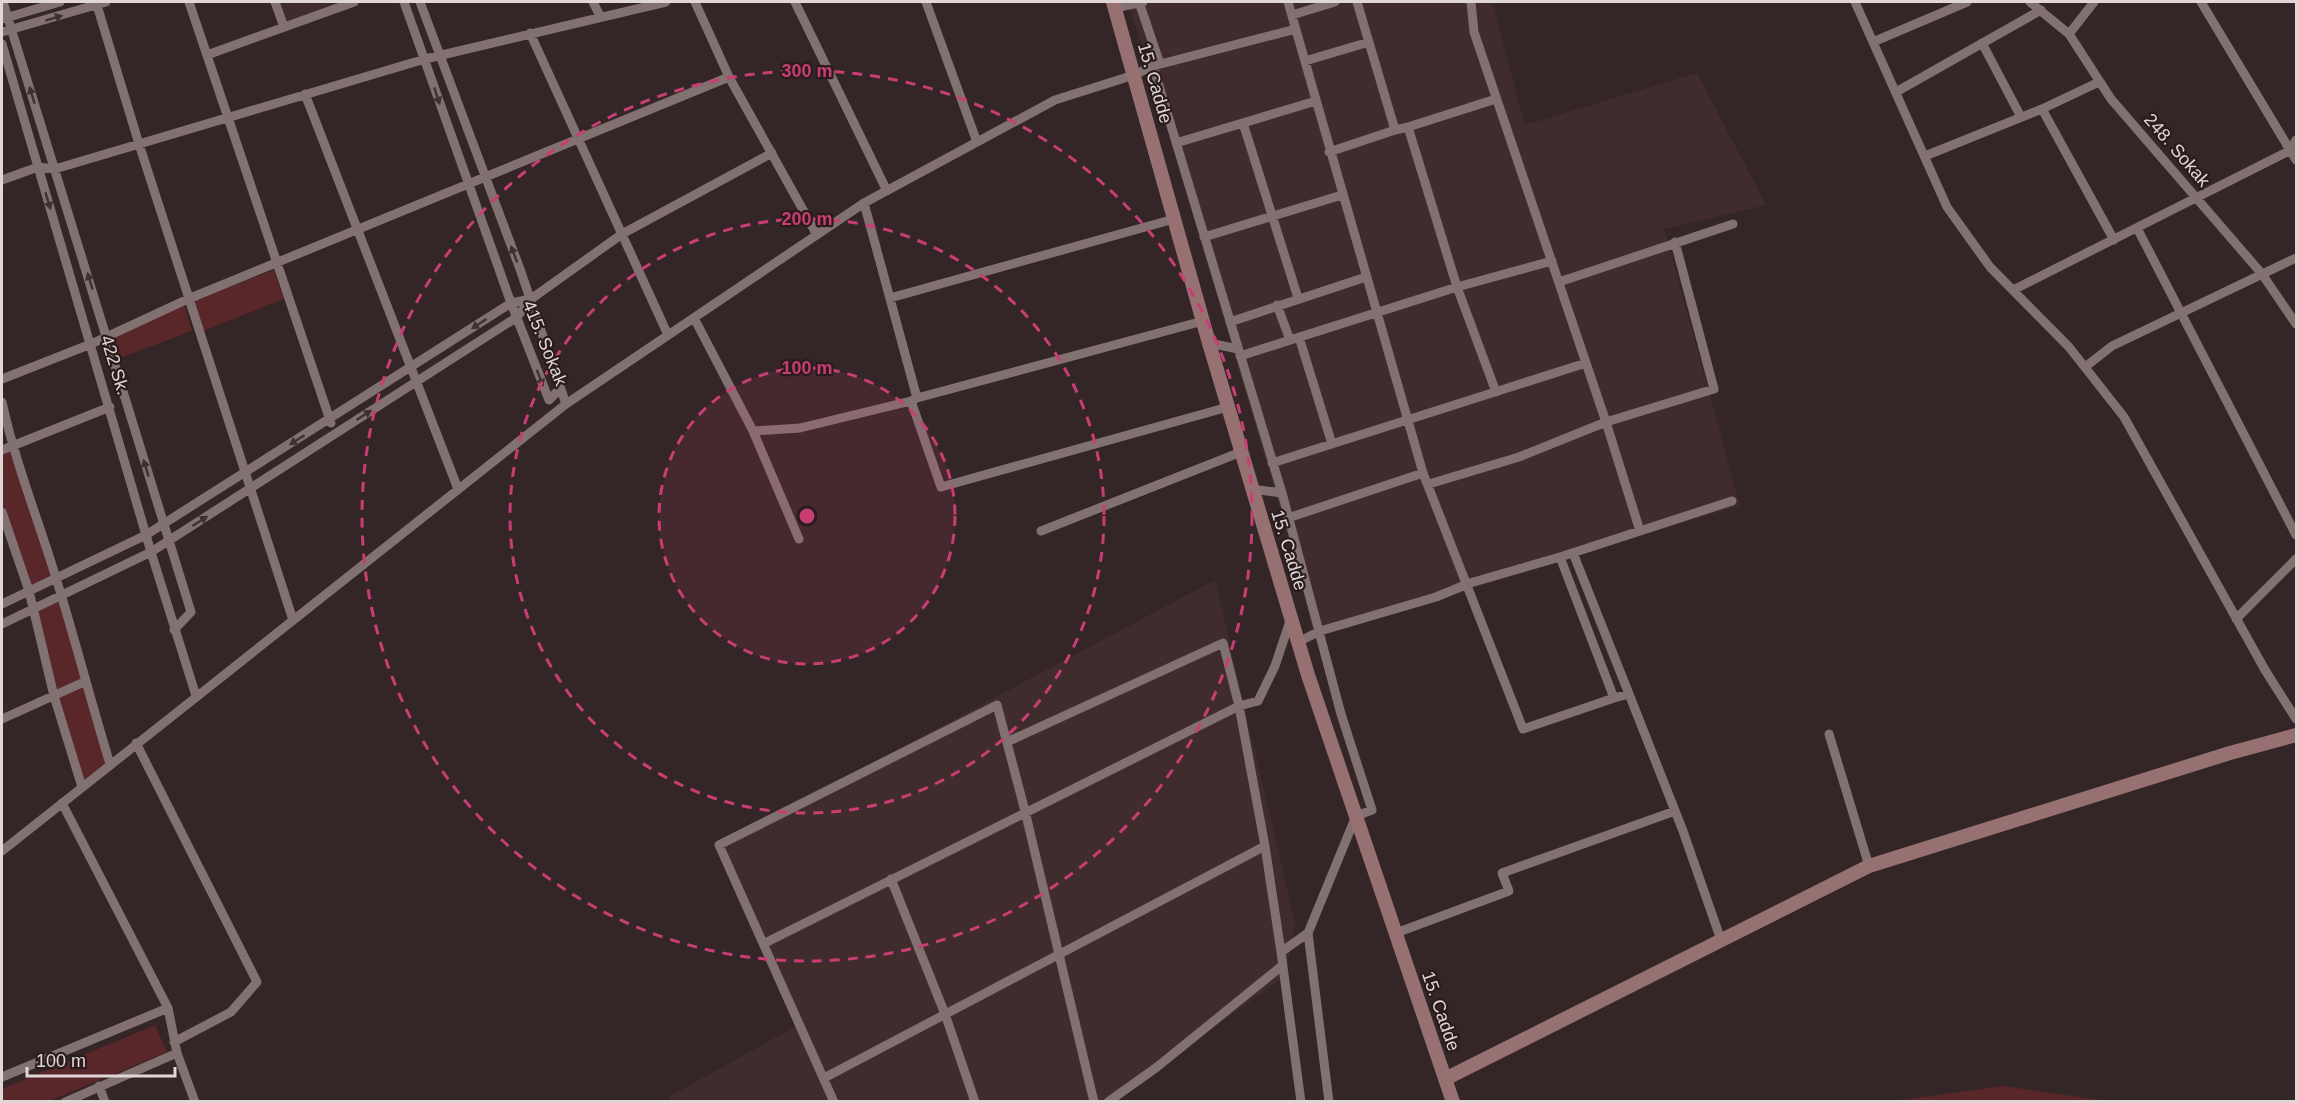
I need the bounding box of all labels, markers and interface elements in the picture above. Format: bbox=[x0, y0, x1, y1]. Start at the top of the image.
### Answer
one-way arrow bbox=[45, 13, 63, 22]
street label: 15. Cadde bbox=[1134, 40, 1176, 126]
text: 300 m bbox=[781, 61, 833, 81]
one-way arrow bbox=[27, 86, 36, 104]
one-way arrow bbox=[433, 87, 442, 105]
street label: 248. Sokak bbox=[2140, 109, 2215, 191]
one-way arrow bbox=[44, 192, 53, 210]
text: 200 m bbox=[781, 209, 833, 229]
one-way arrow bbox=[509, 245, 518, 263]
one-way arrow bbox=[85, 272, 94, 290]
street label: 415. Sokak bbox=[519, 298, 572, 389]
one-way arrow bbox=[471, 318, 487, 330]
street label: 422 Sk. bbox=[97, 333, 133, 397]
text: 100 m bbox=[781, 358, 833, 378]
one-way arrow bbox=[536, 369, 546, 387]
one-way arrow bbox=[356, 410, 372, 421]
one-way arrow bbox=[288, 435, 305, 446]
one-way arrow bbox=[141, 459, 150, 477]
centre of rings bbox=[797, 506, 817, 526]
street label: 15. Cadde bbox=[1267, 507, 1311, 593]
one-way arrow bbox=[192, 515, 208, 526]
street label: 15. Cadde bbox=[1418, 968, 1464, 1054]
scale bar bbox=[27, 1040, 176, 1078]
text: 100 m bbox=[36, 1051, 86, 1071]

